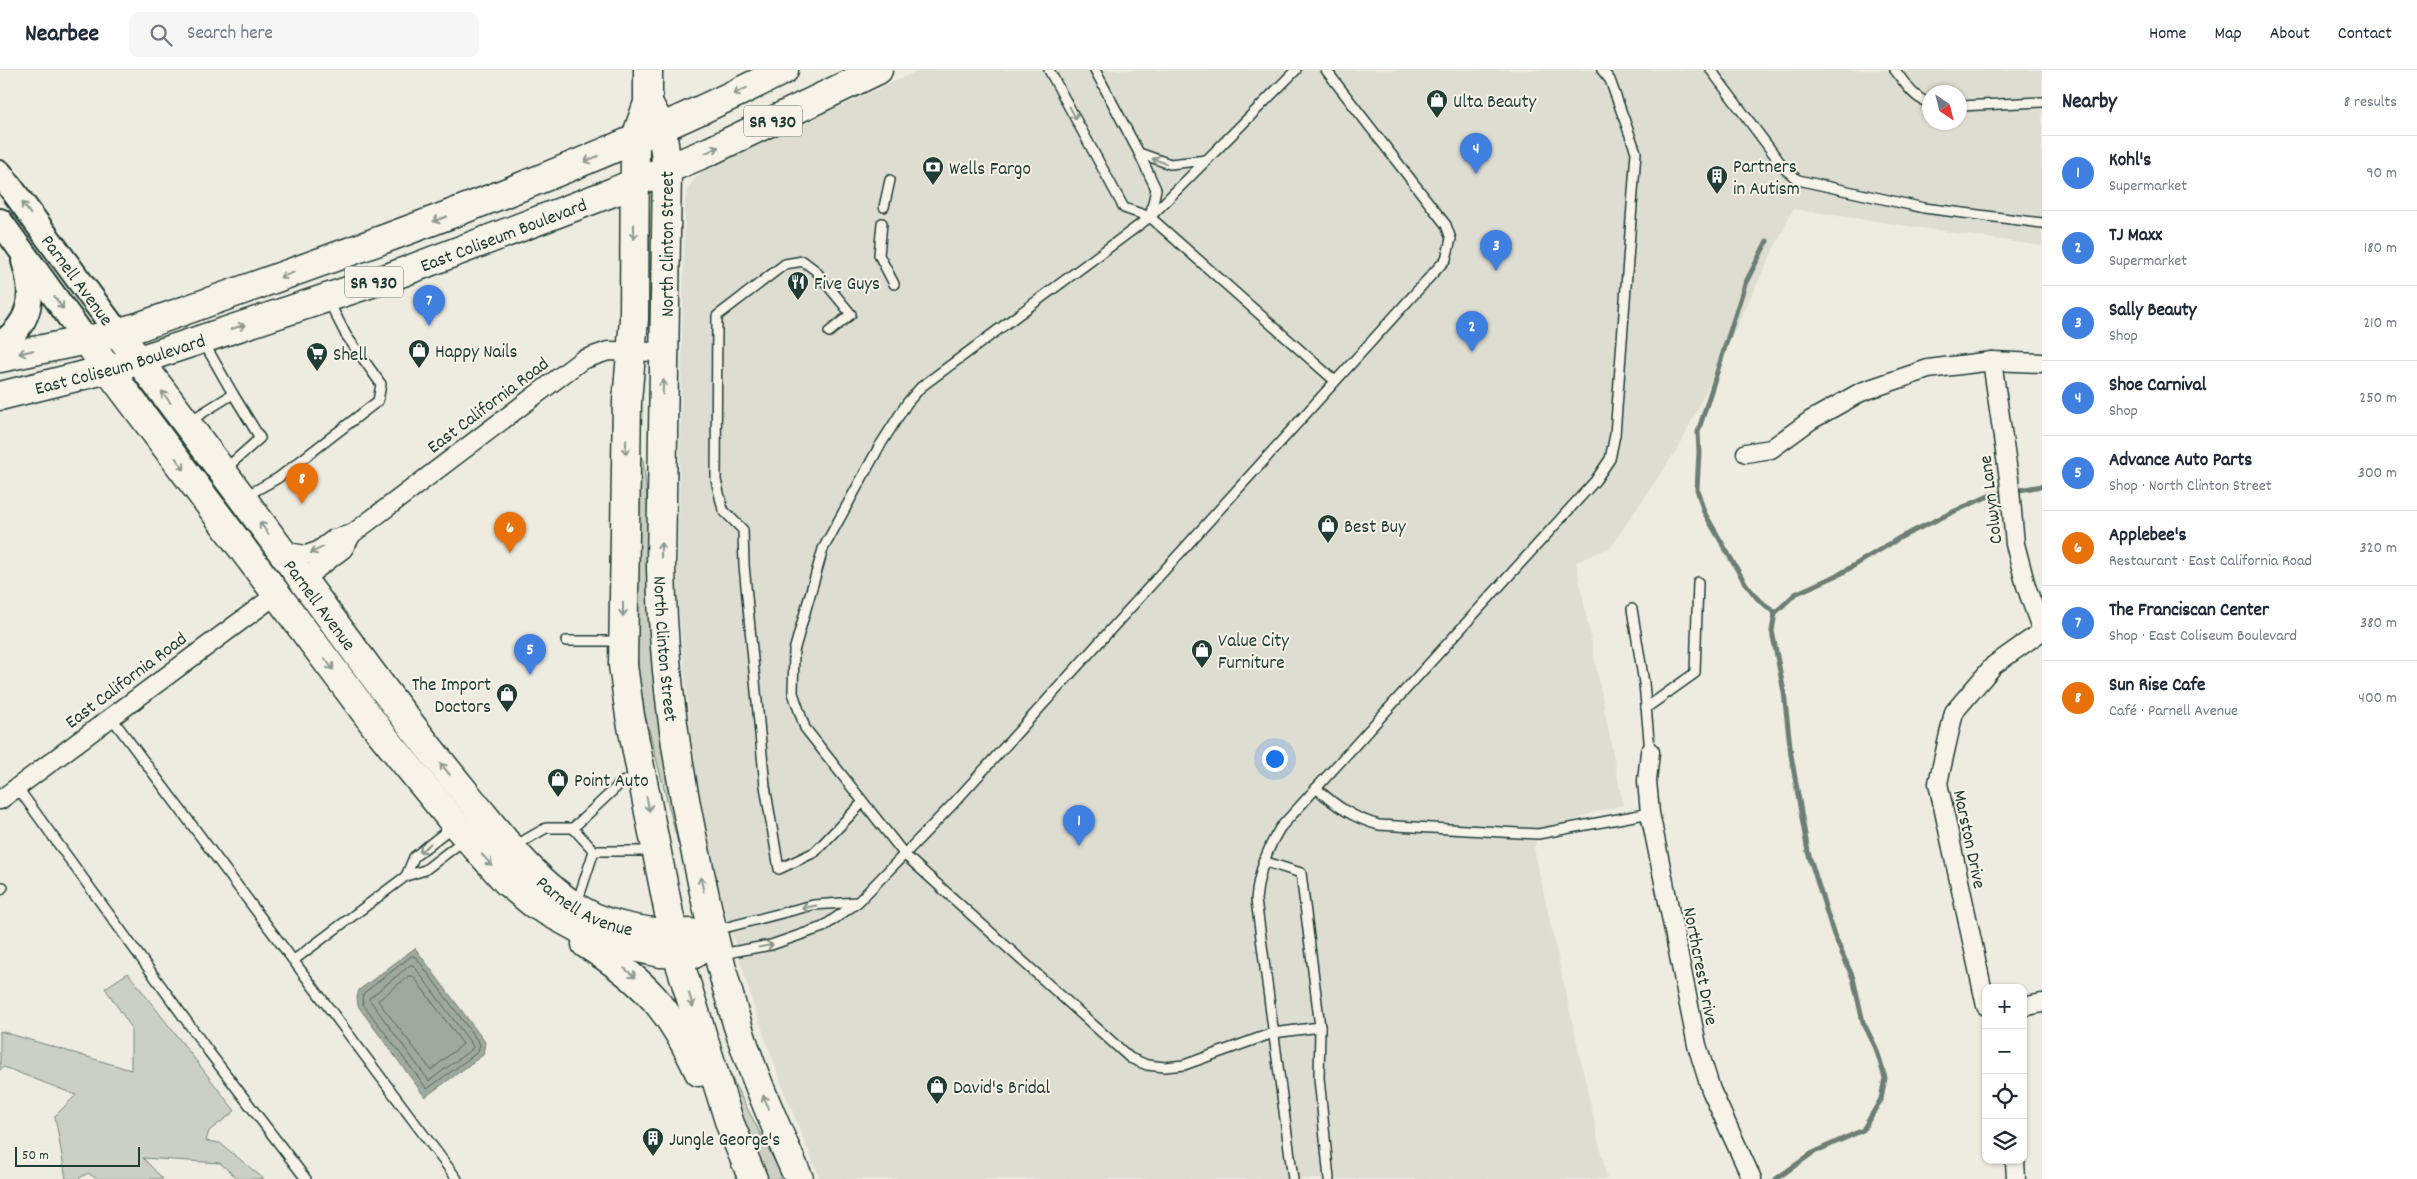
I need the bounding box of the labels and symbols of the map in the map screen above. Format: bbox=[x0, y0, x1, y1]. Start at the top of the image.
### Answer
north arrow bbox=[1922, 85, 1967, 130]
one-way arrow bbox=[733, 87, 748, 97]
shop icon: Ulta Beauty bbox=[1425, 88, 1449, 119]
place label: Ulta Beauty bbox=[1453, 90, 1536, 117]
one-way arrow bbox=[1068, 105, 1078, 120]
road number: SR 930 bbox=[744, 106, 802, 136]
pin: 4 bbox=[1460, 133, 1492, 174]
one-way arrow bbox=[704, 145, 719, 155]
one-way arrow bbox=[583, 155, 599, 164]
bank icon: Wells Fargo bbox=[921, 155, 945, 186]
place label: Partners in Autism bbox=[1733, 155, 1800, 204]
one-way arrow bbox=[1152, 156, 1167, 165]
place label: Wells Fargo bbox=[949, 157, 1031, 184]
building icon: Partners in Autism bbox=[1705, 164, 1729, 195]
street label: North Clinton Street bbox=[656, 171, 683, 317]
street label: East Coliseum Boulevard bbox=[417, 193, 591, 281]
one-way arrow bbox=[21, 201, 31, 215]
one-way arrow bbox=[432, 215, 448, 224]
one-way arrow bbox=[629, 224, 639, 240]
street label: Parnell Avenue bbox=[33, 230, 118, 333]
pin: 3 bbox=[1480, 230, 1512, 271]
road number: SR 930 bbox=[345, 266, 403, 298]
one-way arrow bbox=[279, 270, 295, 280]
restaurant icon: Five Guys bbox=[786, 270, 810, 301]
place label: Five Guys bbox=[814, 272, 880, 299]
pin: 7 bbox=[413, 285, 445, 326]
one-way arrow bbox=[54, 296, 65, 309]
pin: 2 bbox=[1456, 311, 1488, 352]
one-way arrow bbox=[230, 322, 246, 331]
street label: East Coliseum Boulevard bbox=[32, 329, 209, 404]
shop icon: Happy Nails bbox=[407, 338, 431, 369]
place label: Happy Nails bbox=[435, 340, 518, 367]
supermarket icon: Shell bbox=[305, 341, 329, 372]
place label: Shell bbox=[333, 343, 368, 370]
one-way arrow bbox=[18, 348, 34, 357]
street label: East California Road bbox=[423, 352, 556, 462]
one-way arrow bbox=[658, 379, 667, 395]
one-way arrow bbox=[161, 390, 171, 404]
one-way arrow bbox=[622, 438, 631, 454]
street label: Colwyn Lane bbox=[1974, 454, 2011, 546]
one-way arrow bbox=[175, 457, 185, 471]
pin: 8 bbox=[286, 463, 318, 504]
pin: 6 bbox=[494, 512, 526, 553]
shop icon: Best Buy bbox=[1316, 513, 1340, 544]
place label: Best Buy bbox=[1344, 515, 1406, 542]
one-way arrow bbox=[258, 522, 269, 535]
one-way arrow bbox=[656, 542, 666, 558]
one-way arrow bbox=[310, 545, 325, 555]
street label: Parnell Avenue bbox=[275, 555, 361, 658]
street label: North Clinton Street bbox=[644, 576, 683, 723]
one-way arrow bbox=[618, 600, 628, 617]
street label: East California Road bbox=[61, 627, 194, 737]
place label: Value City Furniture bbox=[1218, 629, 1289, 678]
pin: 5 bbox=[514, 634, 546, 675]
shop icon: Value City Furniture bbox=[1190, 638, 1214, 669]
one-way arrow bbox=[323, 657, 334, 670]
place label: The Import Doctors bbox=[412, 673, 491, 722]
shop icon: The Import Doctors bbox=[495, 682, 519, 713]
your location bbox=[1262, 746, 1288, 772]
one-way arrow bbox=[440, 763, 451, 776]
shop icon: Point Auto bbox=[546, 767, 570, 798]
place label: Point Auto bbox=[574, 769, 649, 796]
street label: Marston Drive bbox=[1944, 788, 1991, 892]
one-way arrow bbox=[644, 796, 653, 812]
pin: 1 bbox=[1063, 805, 1095, 846]
one-way arrow bbox=[419, 843, 432, 854]
one-way arrow bbox=[482, 854, 493, 867]
street label: Parnell Avenue bbox=[528, 871, 635, 945]
one-way arrow bbox=[697, 876, 706, 892]
one-way arrow bbox=[802, 903, 818, 912]
street label: Northcrest Drive bbox=[1674, 905, 1723, 1028]
one-way arrow bbox=[758, 940, 774, 950]
one-way arrow bbox=[623, 968, 636, 979]
one-way arrow bbox=[687, 992, 697, 1008]
shop icon: David's Bridal bbox=[925, 1074, 949, 1105]
place label: David's Bridal bbox=[953, 1076, 1050, 1103]
one-way arrow bbox=[760, 1095, 770, 1110]
building icon: Jungle George's bbox=[641, 1126, 665, 1157]
place label: Jungle George's bbox=[669, 1128, 780, 1155]
scale bar bbox=[15, 1144, 140, 1167]

